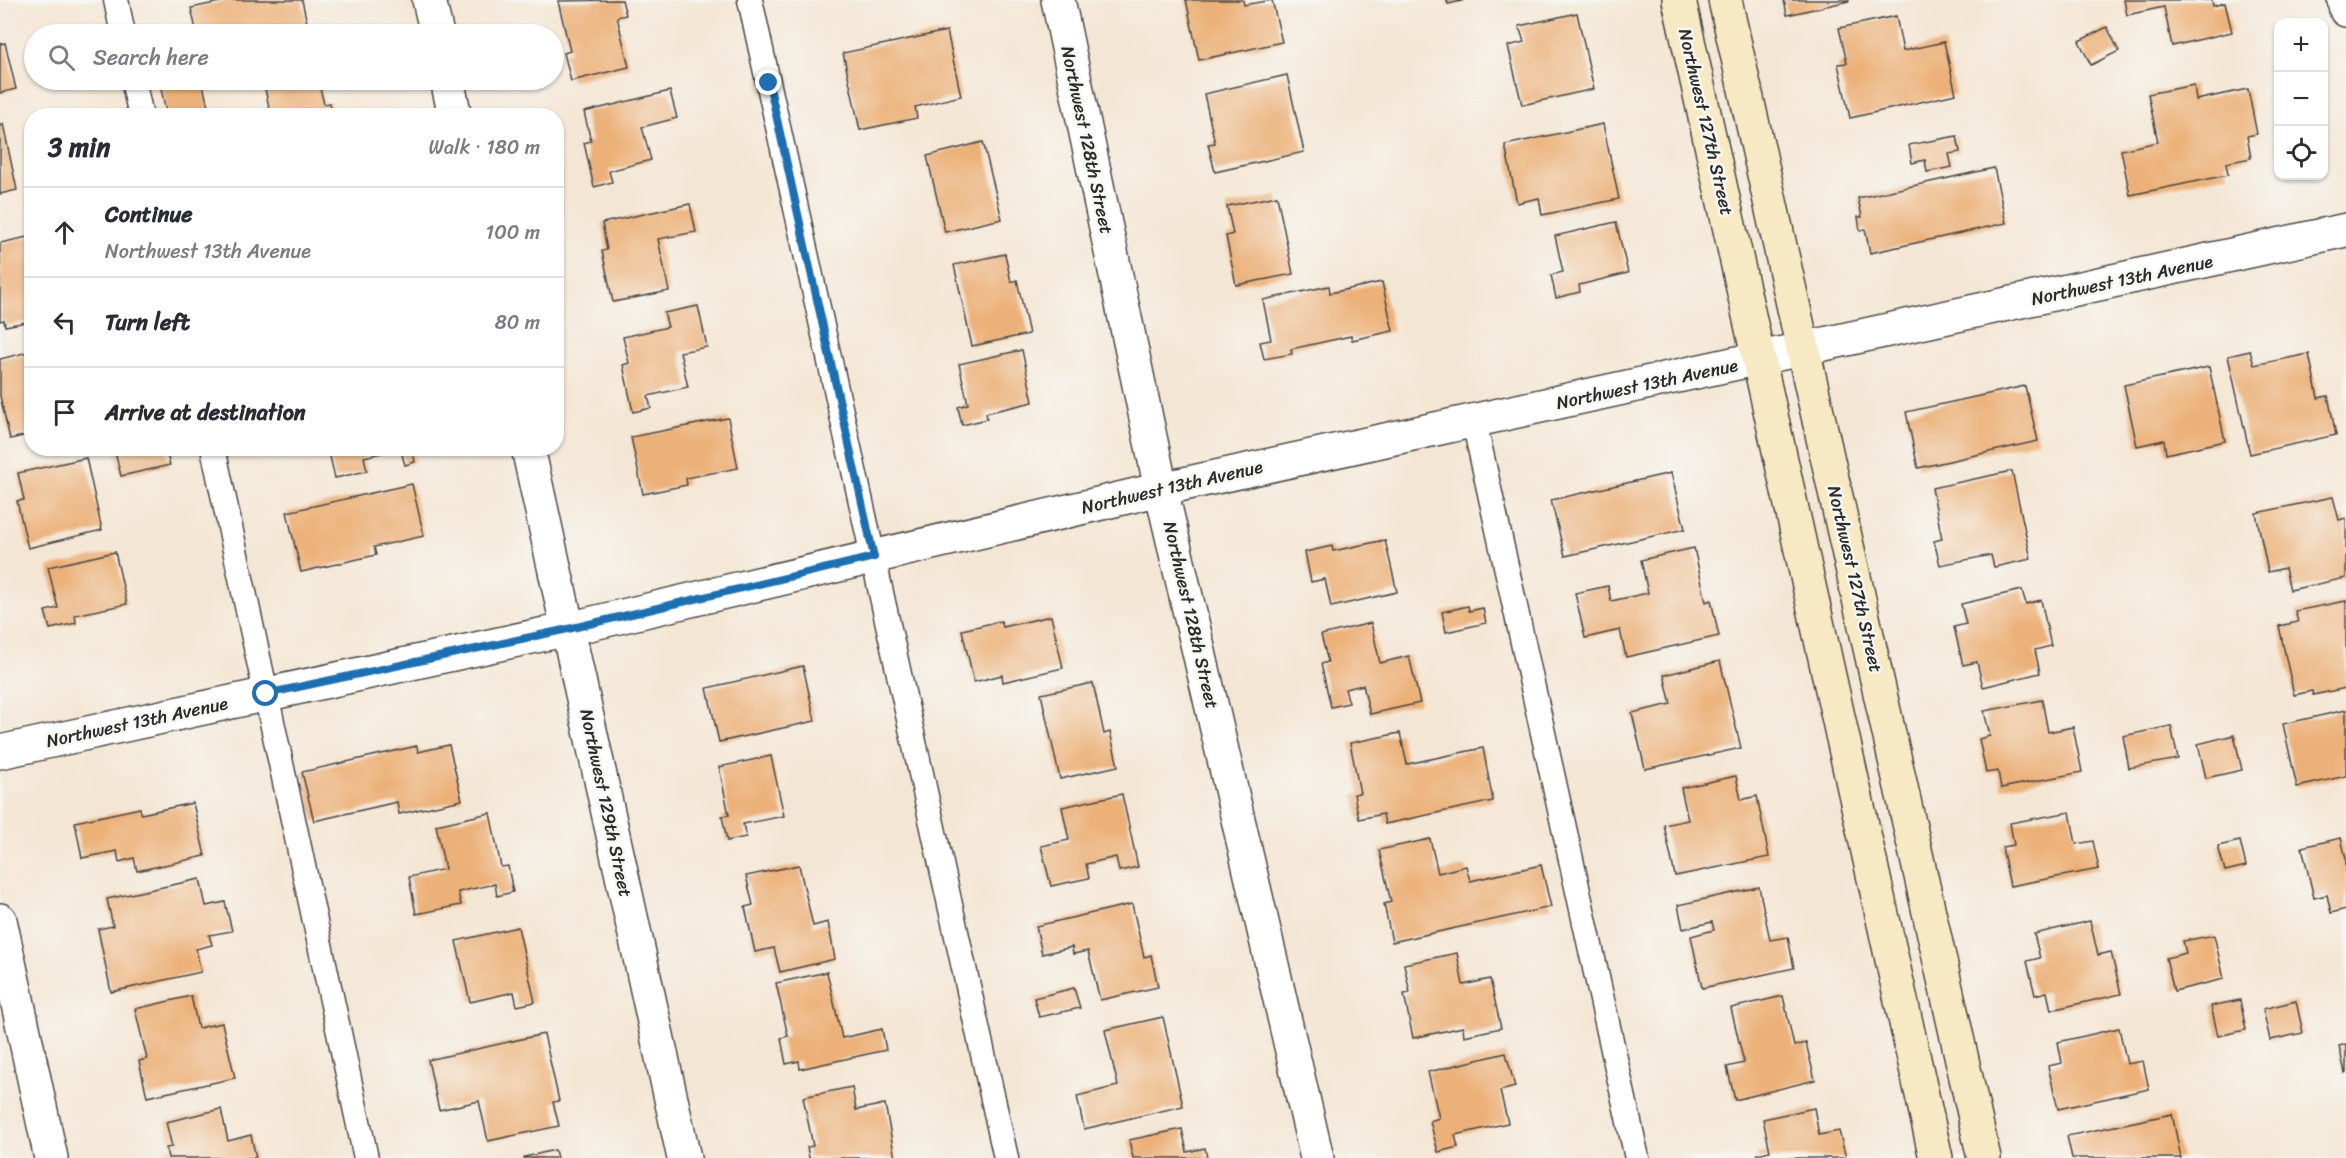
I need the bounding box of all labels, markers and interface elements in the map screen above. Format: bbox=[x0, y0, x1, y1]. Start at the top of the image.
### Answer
map controls bbox=[2274, 18, 2328, 180]
button: + bbox=[2274, 18, 2328, 72]
search box bbox=[24, 24, 564, 90]
street label: Northwest 127th Street bbox=[1669, 25, 1743, 219]
text: Search here bbox=[93, 38, 209, 77]
icon: search bbox=[45, 41, 78, 74]
street label: Northwest 128th Street bbox=[1051, 43, 1123, 237]
route end bbox=[755, 69, 781, 95]
button: − bbox=[2274, 72, 2328, 126]
text: 3 min bbox=[48, 124, 110, 170]
button: locate bbox=[2274, 126, 2328, 180]
text: Walk · 180 m bbox=[429, 130, 540, 165]
text: Continue bbox=[105, 195, 193, 234]
text: 100 m bbox=[486, 215, 540, 250]
icon: ahead bbox=[48, 216, 81, 249]
text: Northwest 13th Avenue bbox=[105, 234, 311, 269]
street label: Northwest 13th Avenue bbox=[2028, 245, 2216, 315]
text: Turn left bbox=[105, 303, 190, 342]
text: 80 m bbox=[495, 305, 540, 340]
icon: left bbox=[48, 306, 81, 339]
street label: Northwest 13th Avenue bbox=[1553, 349, 1741, 419]
text: Arrive at destination bbox=[105, 393, 306, 432]
icon: arrive bbox=[48, 396, 81, 429]
street label: Northwest 13th Avenue bbox=[1078, 451, 1266, 523]
street label: Northwest 127th Street bbox=[1818, 482, 1892, 676]
street label: Northwest 128th Street bbox=[1154, 518, 1228, 712]
route start bbox=[252, 680, 278, 706]
street label: Northwest 13th Avenue bbox=[43, 687, 231, 757]
street label: Northwest 129th Street bbox=[570, 706, 642, 900]

